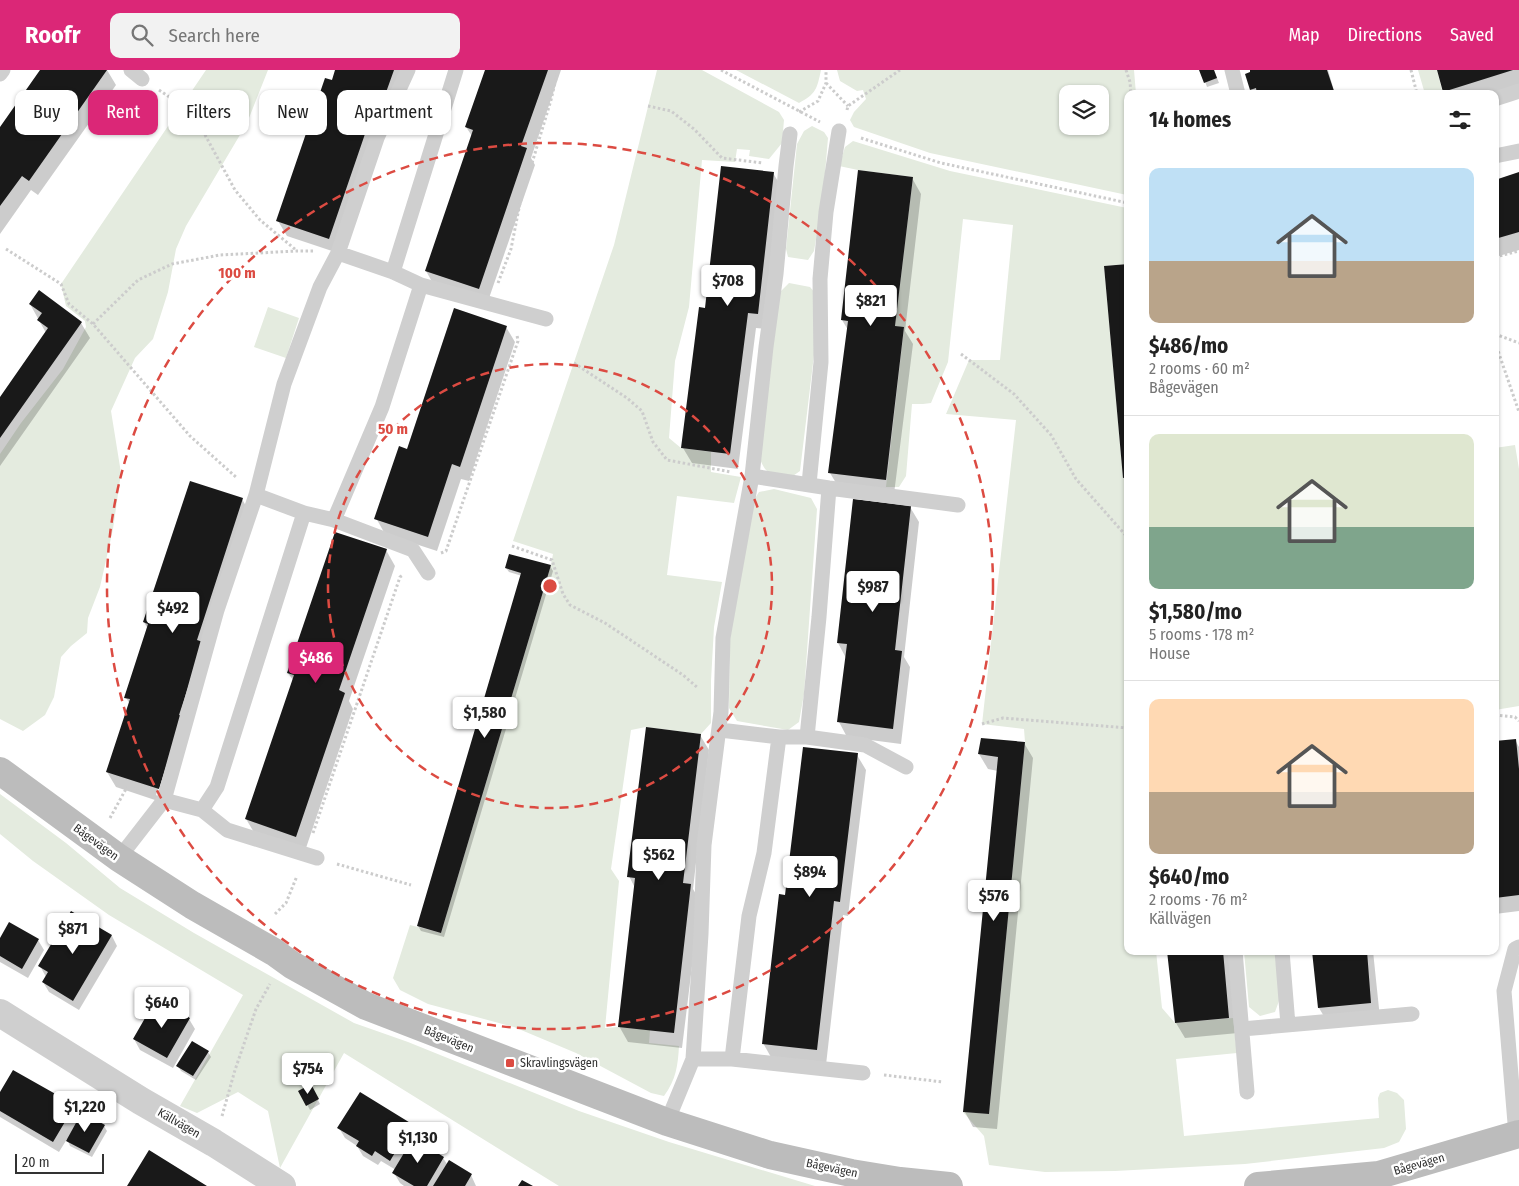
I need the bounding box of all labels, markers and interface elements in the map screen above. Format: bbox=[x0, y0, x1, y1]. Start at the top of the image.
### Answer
search box bbox=[110, 13, 460, 58]
text: Roofr bbox=[25, 21, 80, 49]
icon: search bbox=[128, 21, 156, 49]
text: Search here bbox=[168, 24, 260, 47]
text: Map bbox=[1288, 24, 1320, 46]
text: Directions bbox=[1348, 24, 1422, 46]
text: Saved bbox=[1450, 24, 1494, 46]
map controls bbox=[1059, 85, 1109, 135]
button: layers bbox=[1059, 85, 1109, 135]
chip: Buy bbox=[15, 90, 78, 135]
chip: Rent bbox=[88, 90, 158, 135]
chip: Filters bbox=[168, 90, 249, 135]
chip: New bbox=[259, 90, 327, 135]
chip: Apartment bbox=[337, 90, 451, 135]
icon: filters bbox=[1446, 106, 1474, 134]
text: 14 homes bbox=[1149, 107, 1231, 133]
icon: home bbox=[1267, 201, 1357, 291]
text: 100 m bbox=[218, 264, 256, 282]
pin: $708 bbox=[698, 264, 758, 307]
text: $708 bbox=[712, 271, 744, 290]
pin: $821 bbox=[841, 284, 901, 327]
text: $821 bbox=[856, 291, 886, 310]
text: $486/mo bbox=[1149, 333, 1228, 359]
text: 2 rooms · 60 m² bbox=[1149, 359, 1250, 378]
text: Bågevägen bbox=[1149, 378, 1219, 397]
text: 50 m bbox=[378, 420, 408, 438]
icon: home bbox=[1267, 466, 1357, 556]
pin: $987 bbox=[843, 570, 903, 613]
centre of rings bbox=[541, 577, 559, 595]
text: $987 bbox=[857, 577, 889, 596]
pin: $492 bbox=[143, 592, 203, 634]
text: $492 bbox=[157, 598, 189, 617]
text: $1,580/mo bbox=[1149, 599, 1242, 625]
text: 5 rooms · 178 m² bbox=[1149, 625, 1254, 644]
pin: $486 bbox=[286, 642, 346, 684]
text: House bbox=[1149, 644, 1190, 663]
text: $486 bbox=[299, 648, 333, 667]
pin: $1,580 bbox=[444, 696, 526, 739]
text: $1,580 bbox=[464, 703, 506, 722]
icon: home bbox=[1267, 731, 1357, 821]
street label: Bågevägen bbox=[71, 821, 121, 863]
pin: $562 bbox=[629, 838, 689, 881]
text: $562 bbox=[643, 845, 675, 864]
pin: $894 bbox=[780, 856, 840, 898]
text: $894 bbox=[794, 862, 826, 881]
text: $640/mo bbox=[1149, 864, 1229, 890]
pin: $576 bbox=[964, 880, 1024, 922]
text: $576 bbox=[979, 886, 1009, 905]
text: 2 rooms · 76 m² bbox=[1149, 890, 1248, 909]
text: Källvägen bbox=[1149, 909, 1212, 928]
pin: $871 bbox=[43, 912, 103, 955]
text: $871 bbox=[58, 919, 88, 938]
pin: $640 bbox=[132, 986, 192, 1029]
text: $640 bbox=[145, 993, 179, 1012]
street label: Bågevägen bbox=[422, 1023, 476, 1055]
pin: $754 bbox=[278, 1052, 338, 1095]
place label: Skravlingsvägen bbox=[520, 1056, 598, 1070]
marker: Skravlingsvägen bbox=[504, 1057, 516, 1069]
text: $754 bbox=[293, 1059, 323, 1078]
pin: $1,220 bbox=[44, 1090, 126, 1133]
text: $1,220 bbox=[64, 1097, 106, 1116]
street label: Källvägen bbox=[155, 1105, 203, 1141]
pin: $1,130 bbox=[377, 1122, 459, 1164]
text: $1,130 bbox=[398, 1128, 438, 1147]
street label: Bågevägen bbox=[1392, 1150, 1446, 1178]
scale bar bbox=[15, 1151, 104, 1174]
text: 20 m bbox=[22, 1154, 50, 1171]
street label: Bågevägen bbox=[805, 1156, 859, 1180]

